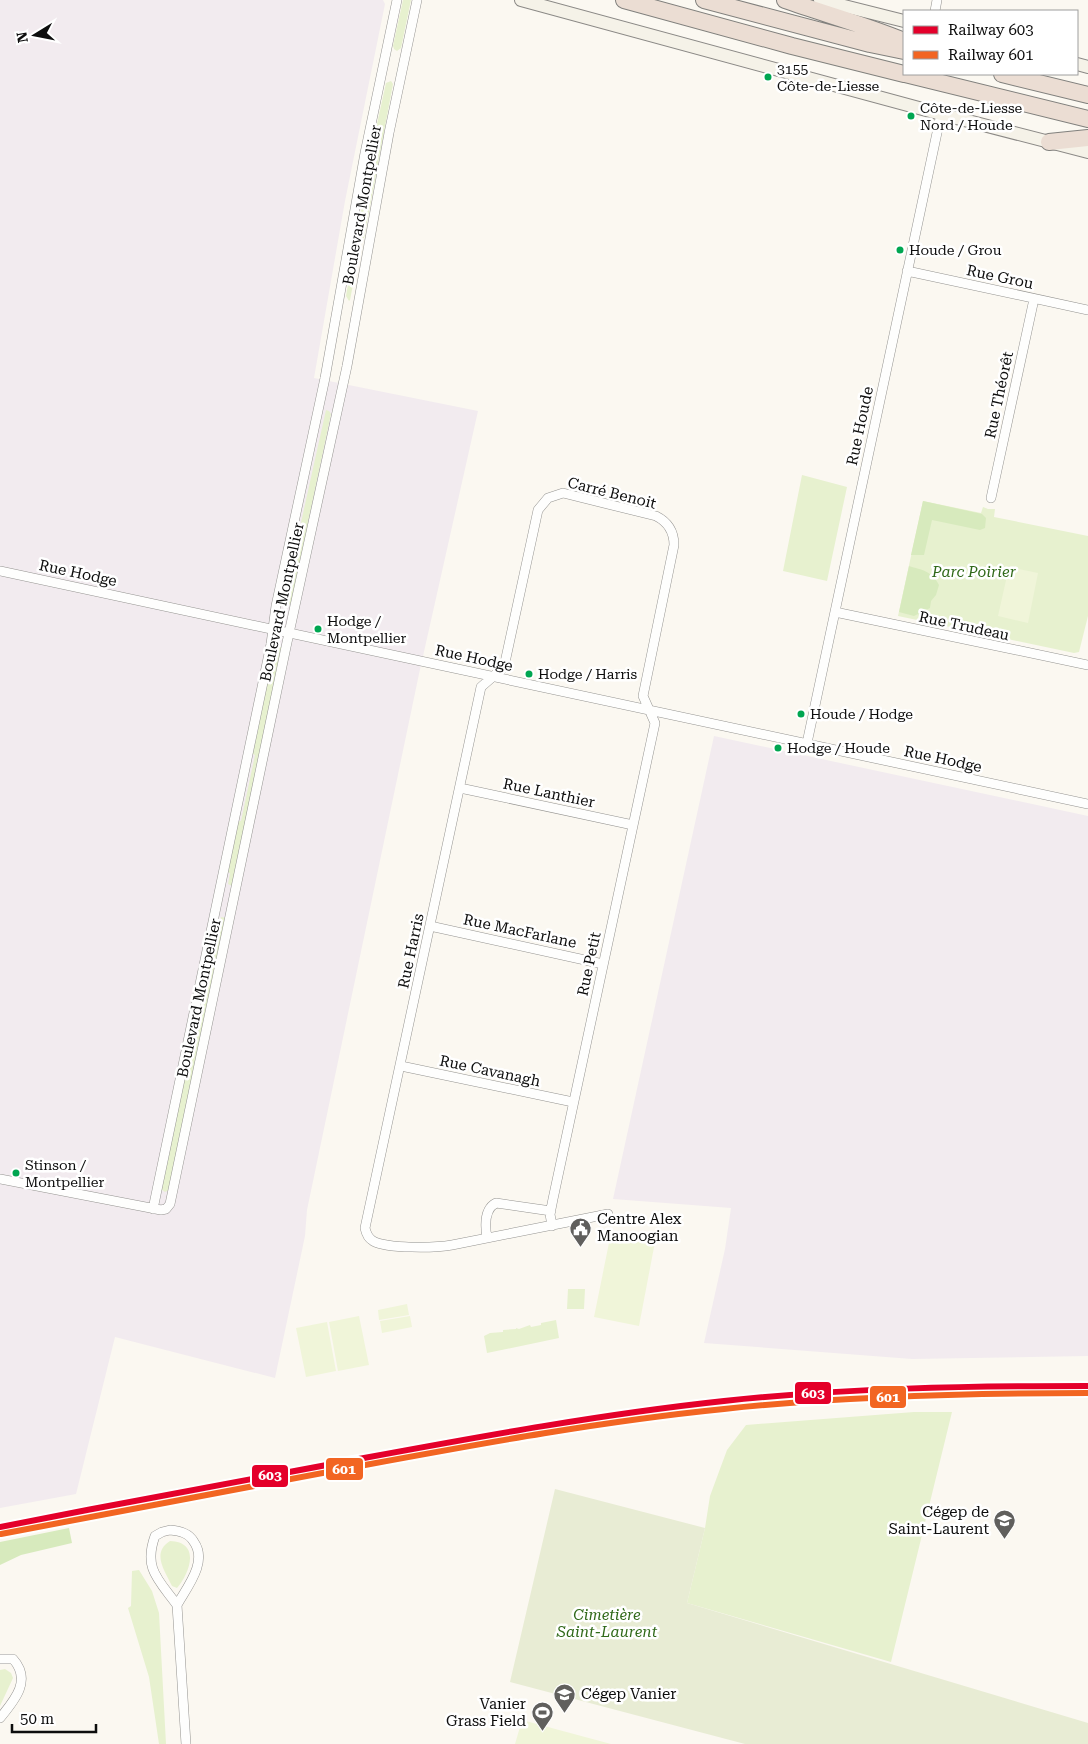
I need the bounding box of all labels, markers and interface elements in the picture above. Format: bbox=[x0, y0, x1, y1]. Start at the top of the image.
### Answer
north arrow bbox=[10, 10, 60, 60]
legend bbox=[903, 10, 1078, 75]
text: Railway 603 bbox=[948, 21, 1034, 39]
text: N bbox=[13, 30, 31, 44]
text: Railway 601 bbox=[948, 46, 1034, 64]
place label: 3155 Côte-de-Liesse bbox=[777, 61, 879, 94]
marker: 3155 Côte-de-Liesse bbox=[763, 72, 773, 82]
place label: Côte-de-Liesse Nord / Houde bbox=[920, 100, 1022, 133]
marker: Côte-de-Liesse Nord / Houde bbox=[906, 111, 916, 121]
street label: Boulevard Montpellier bbox=[339, 124, 385, 286]
place label: Houde / Grou bbox=[909, 242, 1002, 258]
marker: Houde / Grou bbox=[895, 245, 905, 255]
street label: Rue Grou bbox=[965, 261, 1036, 293]
street label: Rue Théorêt bbox=[981, 349, 1017, 440]
street label: Rue Houde bbox=[843, 385, 877, 467]
street label: Carré Benoit bbox=[566, 473, 659, 513]
street label: Boulevard Montpellier bbox=[256, 521, 308, 683]
street label: Rue Hodge bbox=[37, 556, 119, 590]
park label: Parc Poirier bbox=[931, 563, 1017, 581]
street label: Rue Trudeau bbox=[917, 608, 1012, 645]
place label: Hodge / Montpellier bbox=[327, 613, 407, 646]
marker: Hodge / Montpellier bbox=[313, 624, 323, 634]
street label: Rue Hodge bbox=[433, 641, 515, 675]
place label: Hodge / Harris bbox=[538, 666, 637, 682]
marker: Hodge / Harris bbox=[524, 669, 534, 679]
place label: Houde / Hodge bbox=[810, 706, 913, 722]
marker: Houde / Hodge bbox=[796, 709, 806, 719]
place label: Hodge / Houde bbox=[787, 740, 890, 756]
street label: Rue Hodge bbox=[902, 742, 984, 776]
marker: Hodge / Houde bbox=[773, 743, 783, 753]
street label: Rue Lanthier bbox=[502, 775, 596, 811]
street label: Rue MacFarlane bbox=[462, 910, 578, 952]
street label: Rue Harris bbox=[394, 912, 428, 990]
street label: Boulevard Montpellier bbox=[173, 917, 225, 1079]
street label: Rue Petit bbox=[573, 930, 605, 998]
street label: Rue Cavanagh bbox=[438, 1052, 542, 1091]
place label: Stinson / Montpellier bbox=[25, 1157, 105, 1190]
marker: Stinson / Montpellier bbox=[11, 1168, 21, 1178]
place label: Centre Alex Manoogian bbox=[597, 1210, 682, 1245]
public building icon: Centre Alex Manoogian bbox=[569, 1216, 593, 1247]
line badge: 603 bbox=[794, 1381, 832, 1405]
text: 603 bbox=[801, 1385, 825, 1401]
line badge: 601 bbox=[869, 1385, 907, 1409]
text: 601 bbox=[876, 1389, 900, 1405]
line badge: 601 bbox=[325, 1457, 364, 1481]
text: 601 bbox=[332, 1461, 356, 1477]
line badge: 603 bbox=[251, 1464, 289, 1488]
text: 603 bbox=[258, 1467, 282, 1483]
place label: Cégep de Saint-Laurent bbox=[888, 1503, 989, 1538]
school or university icon: Cégep de Saint-Laurent bbox=[993, 1509, 1017, 1540]
park label: Cimetière Saint-Laurent bbox=[556, 1606, 658, 1641]
school or university icon: Cégep Vanier bbox=[553, 1682, 577, 1713]
place label: Cégep Vanier bbox=[581, 1685, 676, 1703]
place label: Vanier Grass Field bbox=[446, 1695, 526, 1730]
sports icon: Vanier Grass Field bbox=[530, 1701, 554, 1732]
scale bar bbox=[12, 1702, 96, 1734]
text: 50 m bbox=[20, 1710, 55, 1728]

